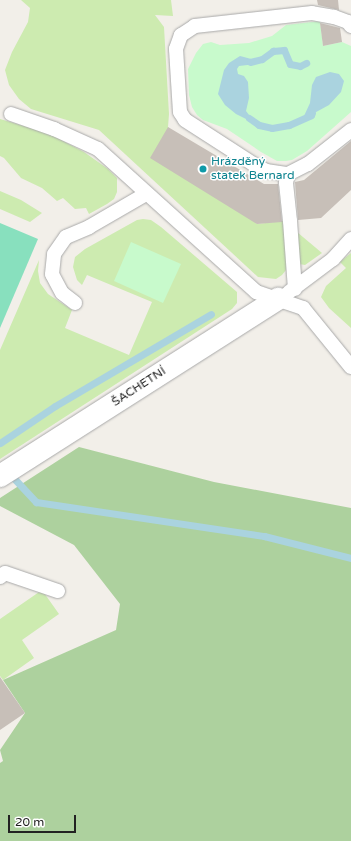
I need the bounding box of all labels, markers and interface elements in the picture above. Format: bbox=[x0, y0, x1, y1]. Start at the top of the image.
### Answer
place label: Hrázděný statek Bernard bbox=[211, 155, 295, 183]
marker: Hrázděný statek Bernard bbox=[198, 164, 208, 174]
street label: ŠACHETNÍ bbox=[109, 364, 169, 410]
scale bar bbox=[10, 807, 78, 833]
text: 20 m bbox=[15, 815, 44, 829]

